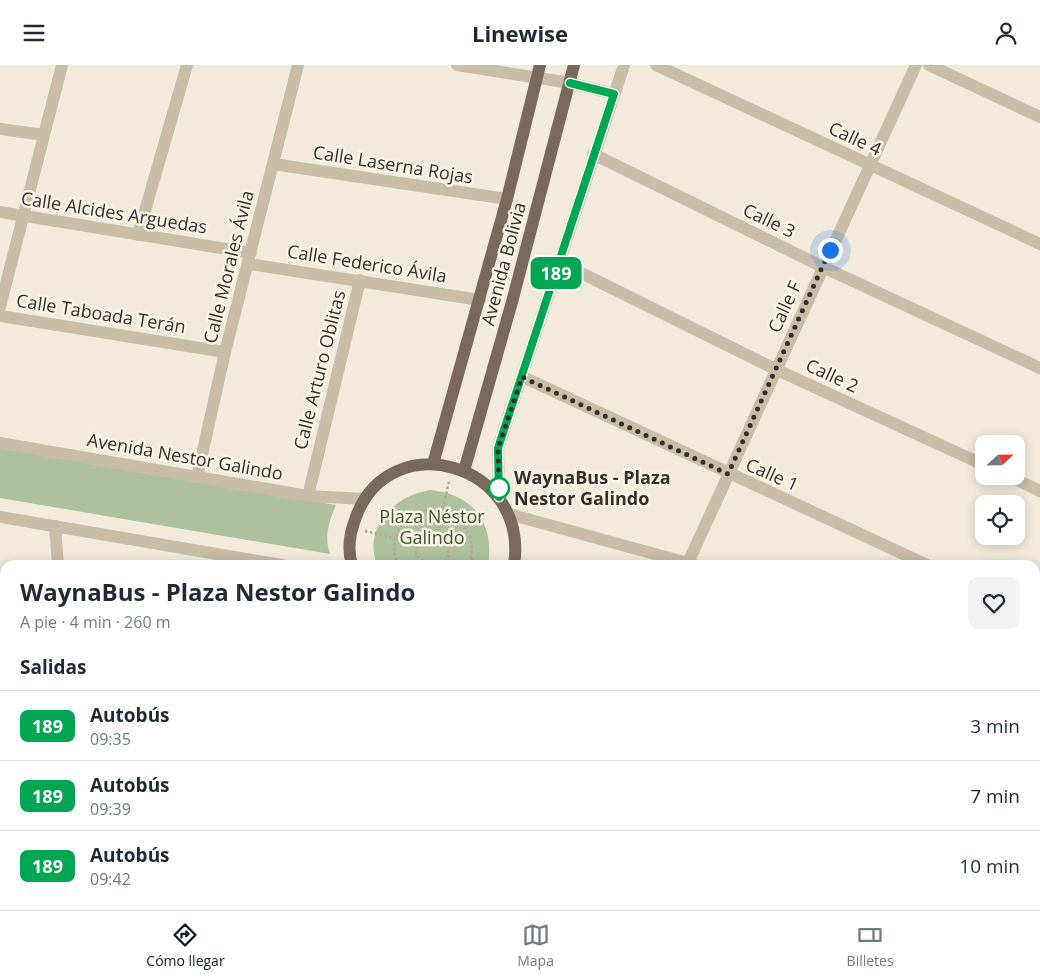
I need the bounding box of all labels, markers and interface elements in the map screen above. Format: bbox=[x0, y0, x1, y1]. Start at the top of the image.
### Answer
text: Linewise bbox=[472, 18, 568, 48]
icon: menu bbox=[20, 19, 48, 47]
icon: person bbox=[992, 19, 1020, 47]
street label: Calle 4 bbox=[825, 115, 886, 161]
street label: Calle Laserna Rojas bbox=[312, 140, 475, 188]
street label: Calle Alcides Arguedas bbox=[19, 185, 209, 239]
street label: Calle Morales Ávila bbox=[197, 188, 259, 346]
street label: Calle 3 bbox=[739, 197, 800, 243]
street label: Avenida Bolivia bbox=[475, 199, 531, 328]
your location bbox=[818, 238, 843, 263]
street label: Calle Federico Ávila bbox=[286, 239, 449, 287]
line badge: 189 bbox=[527, 257, 585, 289]
text: 189 bbox=[541, 261, 571, 285]
street label: Calle F bbox=[762, 277, 806, 336]
street label: Calle Taboada Terán bbox=[15, 288, 188, 338]
street label: Calle Arturo Oblitas bbox=[288, 288, 350, 452]
street label: Calle 2 bbox=[802, 352, 863, 398]
street label: Avenida Nestor Galindo bbox=[85, 427, 285, 485]
north arrow bbox=[975, 435, 1025, 485]
map controls bbox=[975, 435, 1025, 545]
street label: Calle 1 bbox=[742, 452, 803, 496]
place label: WaynaBus - Plaza Nestor Galindo bbox=[514, 465, 671, 510]
marker: WaynaBus - Plaza Nestor Galindo bbox=[488, 477, 510, 499]
button: locate bbox=[975, 495, 1025, 545]
park label: Plaza Néstor Galindo bbox=[379, 504, 485, 549]
text: WaynaBus - Plaza Nestor Galindo bbox=[20, 575, 415, 608]
button: heart bbox=[968, 577, 1020, 629]
text: A pie · 4 min · 260 m bbox=[20, 611, 171, 633]
text: Salidas bbox=[20, 654, 86, 680]
text: Autobús bbox=[90, 702, 170, 728]
text: 3 min bbox=[970, 713, 1020, 739]
text: 189 bbox=[32, 714, 63, 738]
text: 09:35 bbox=[90, 728, 131, 750]
text: Autobús bbox=[90, 772, 170, 798]
text: 7 min bbox=[970, 783, 1020, 809]
text: 189 bbox=[32, 784, 63, 808]
text: 09:39 bbox=[90, 798, 131, 820]
text: Autobús bbox=[90, 842, 170, 868]
text: 10 min bbox=[959, 853, 1020, 879]
text: 189 bbox=[32, 854, 63, 878]
text: 09:42 bbox=[90, 868, 131, 890]
tab: Cómo llegar bbox=[146, 921, 225, 970]
tab: Mapa bbox=[517, 921, 554, 970]
tab: Billetes bbox=[847, 921, 894, 970]

